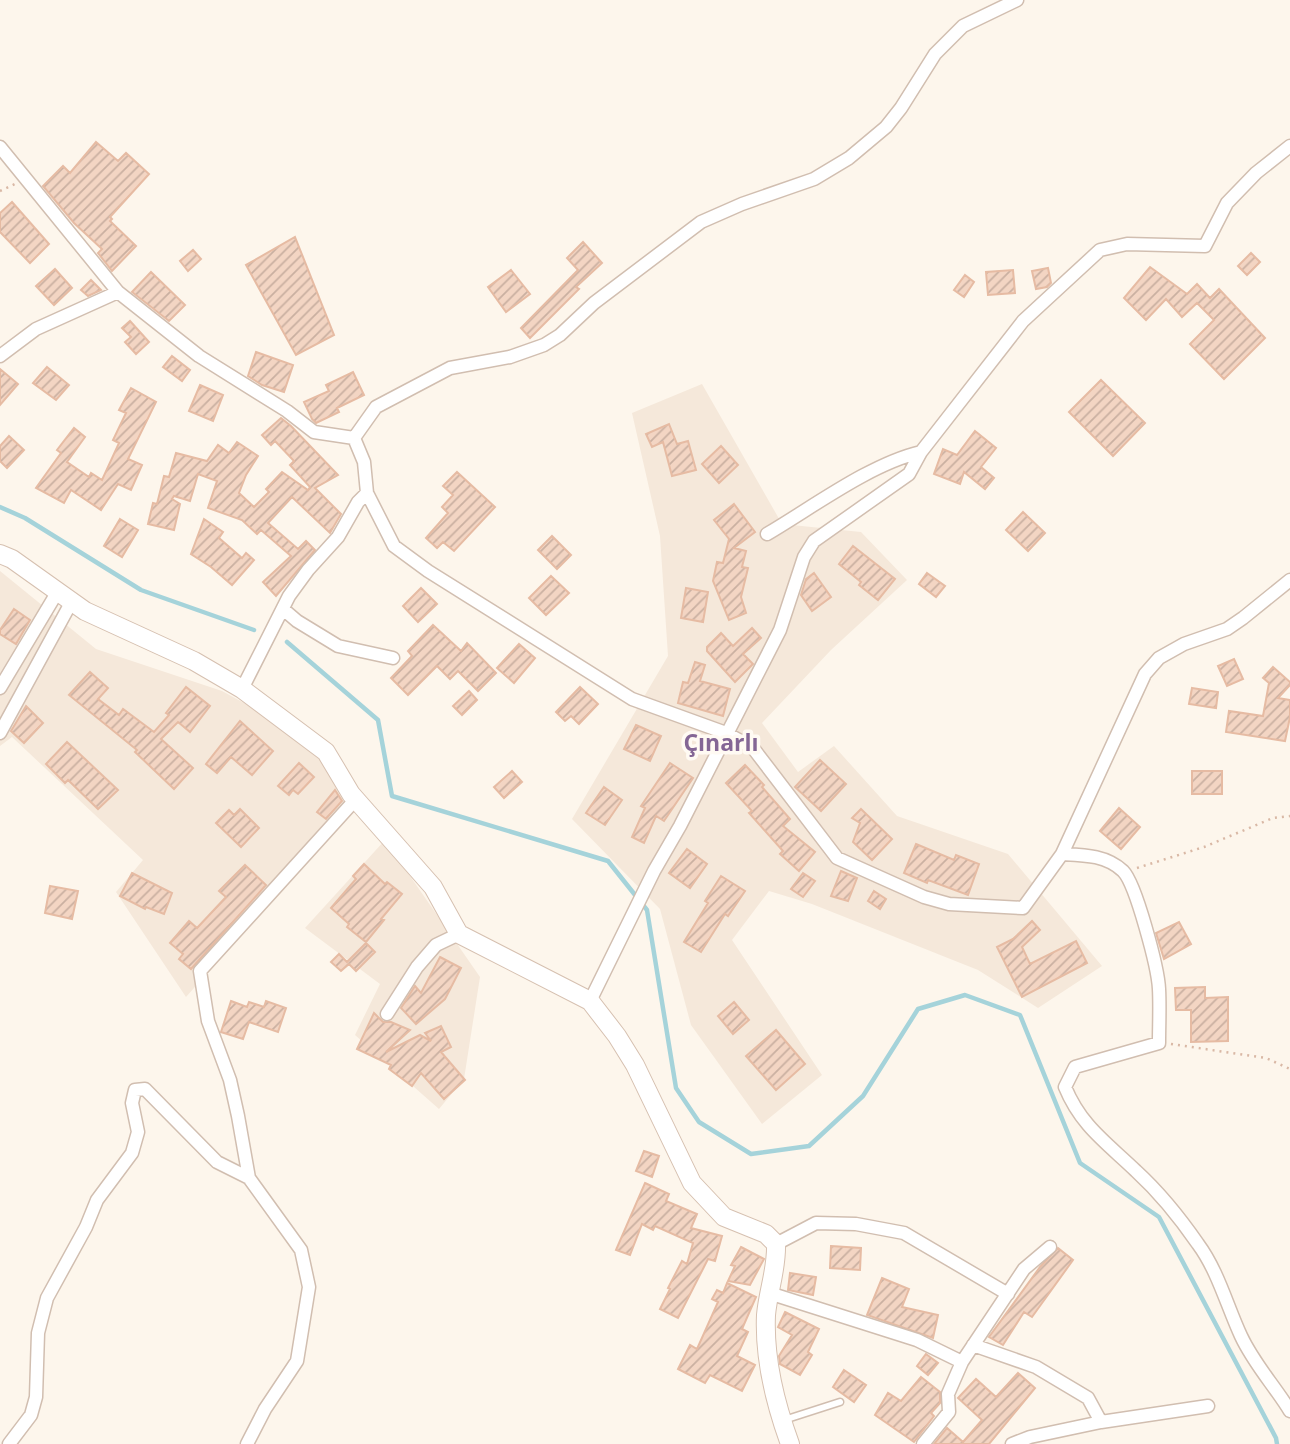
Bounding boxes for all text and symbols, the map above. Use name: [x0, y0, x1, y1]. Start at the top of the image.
district label: Çınarlı: [683, 726, 759, 758]

